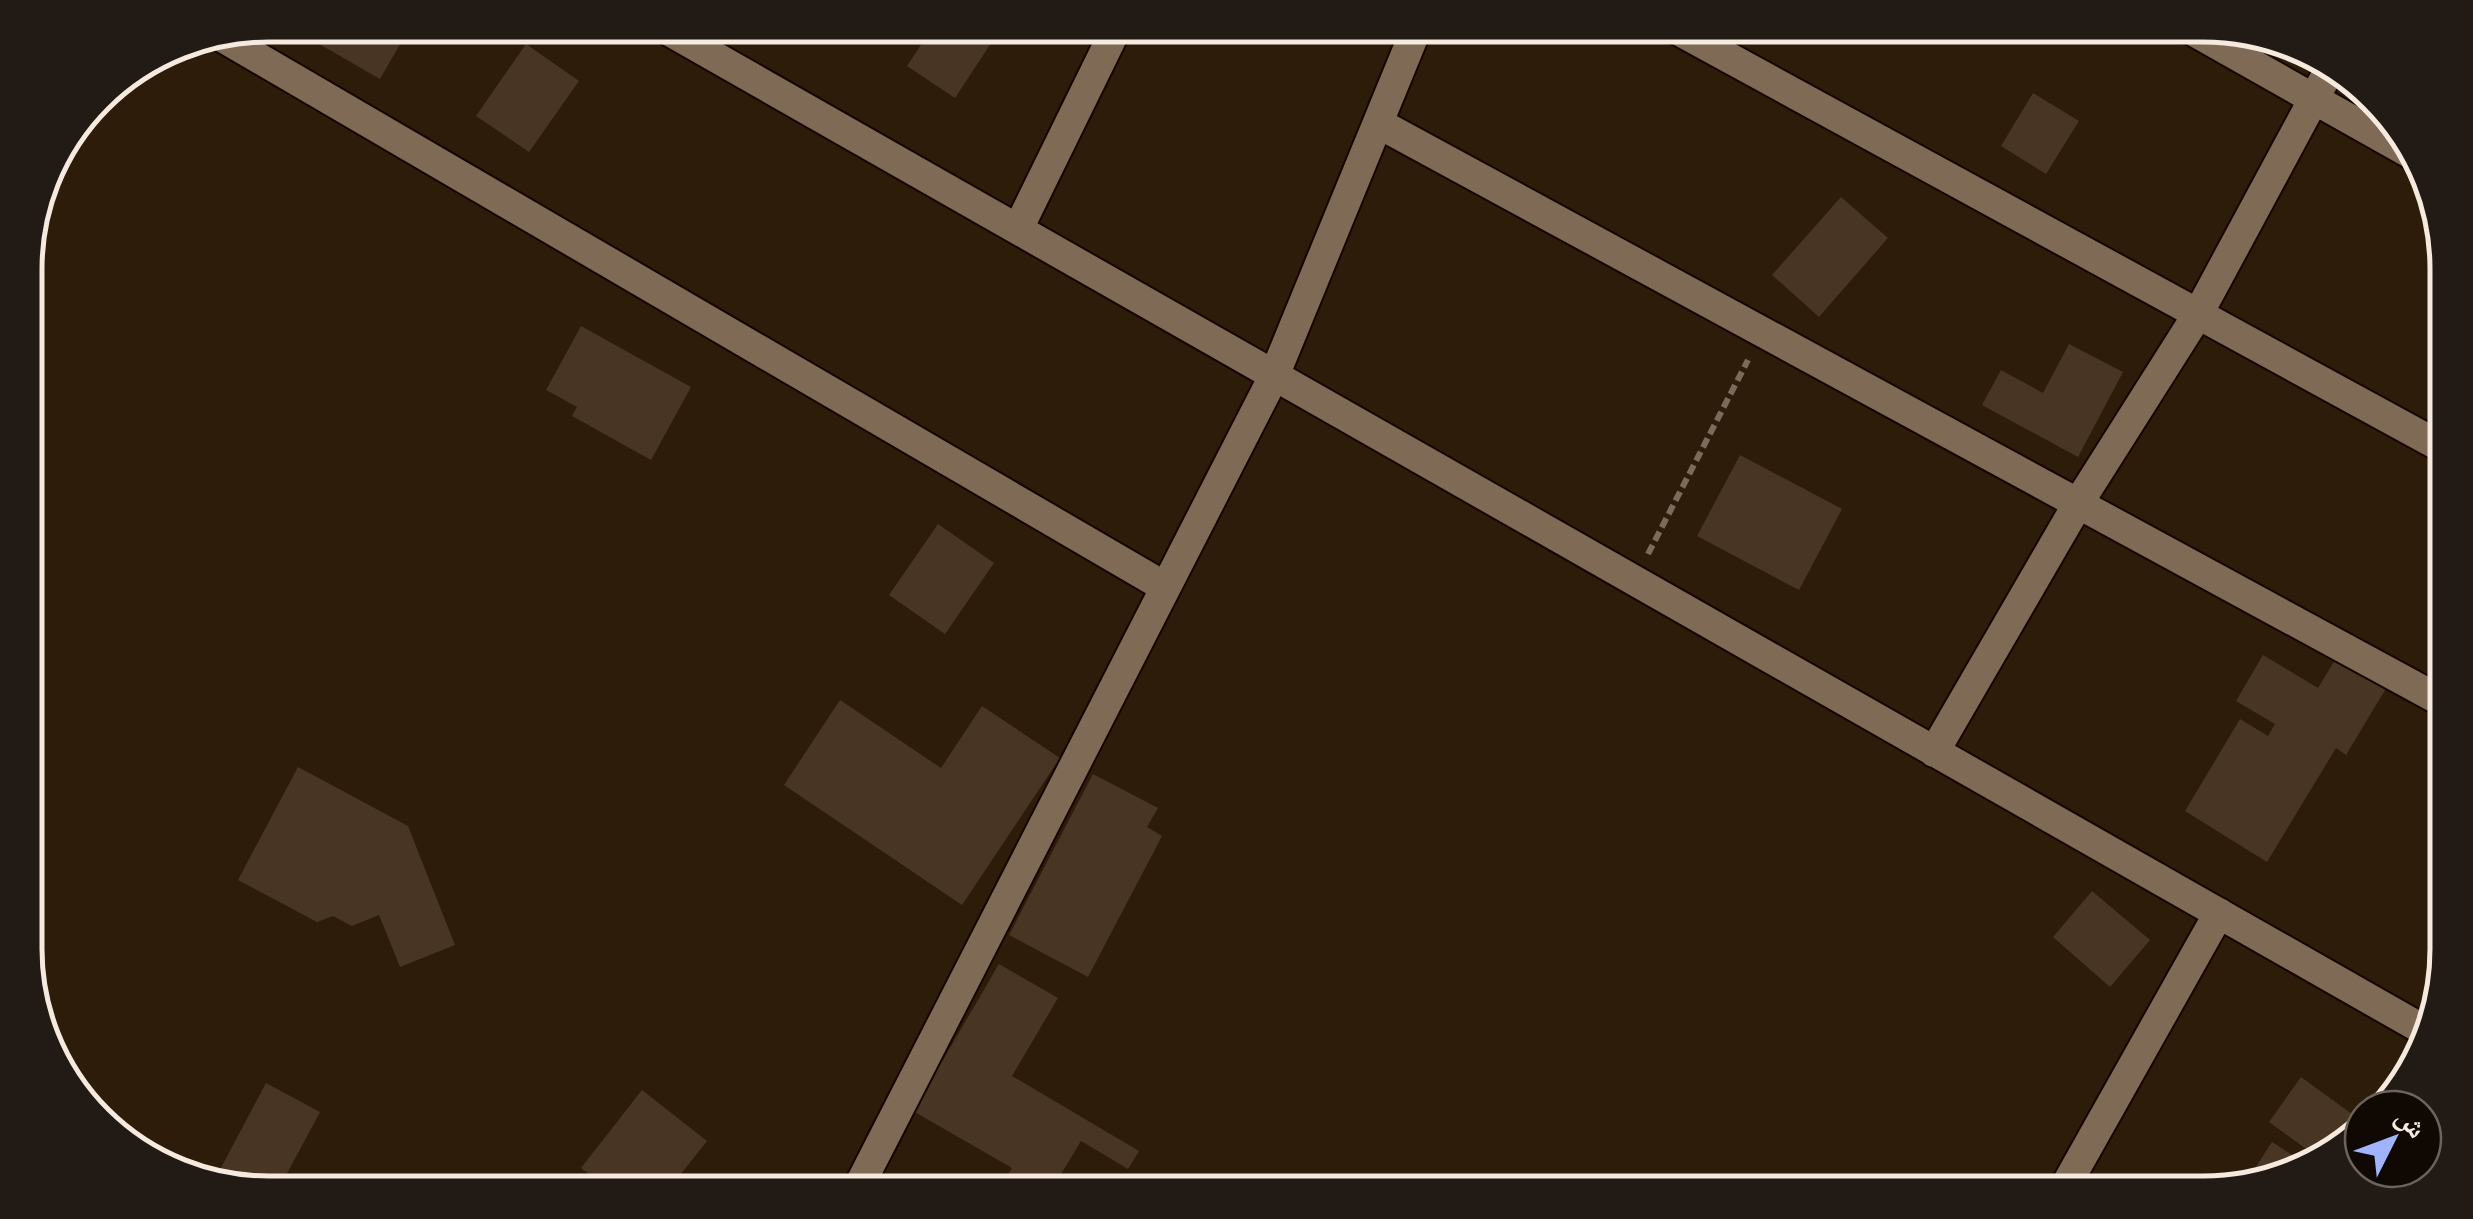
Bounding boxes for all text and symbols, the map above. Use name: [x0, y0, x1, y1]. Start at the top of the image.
north arrow: [2343, 1089, 2443, 1189]
text: ش: [2388, 1099, 2436, 1146]

